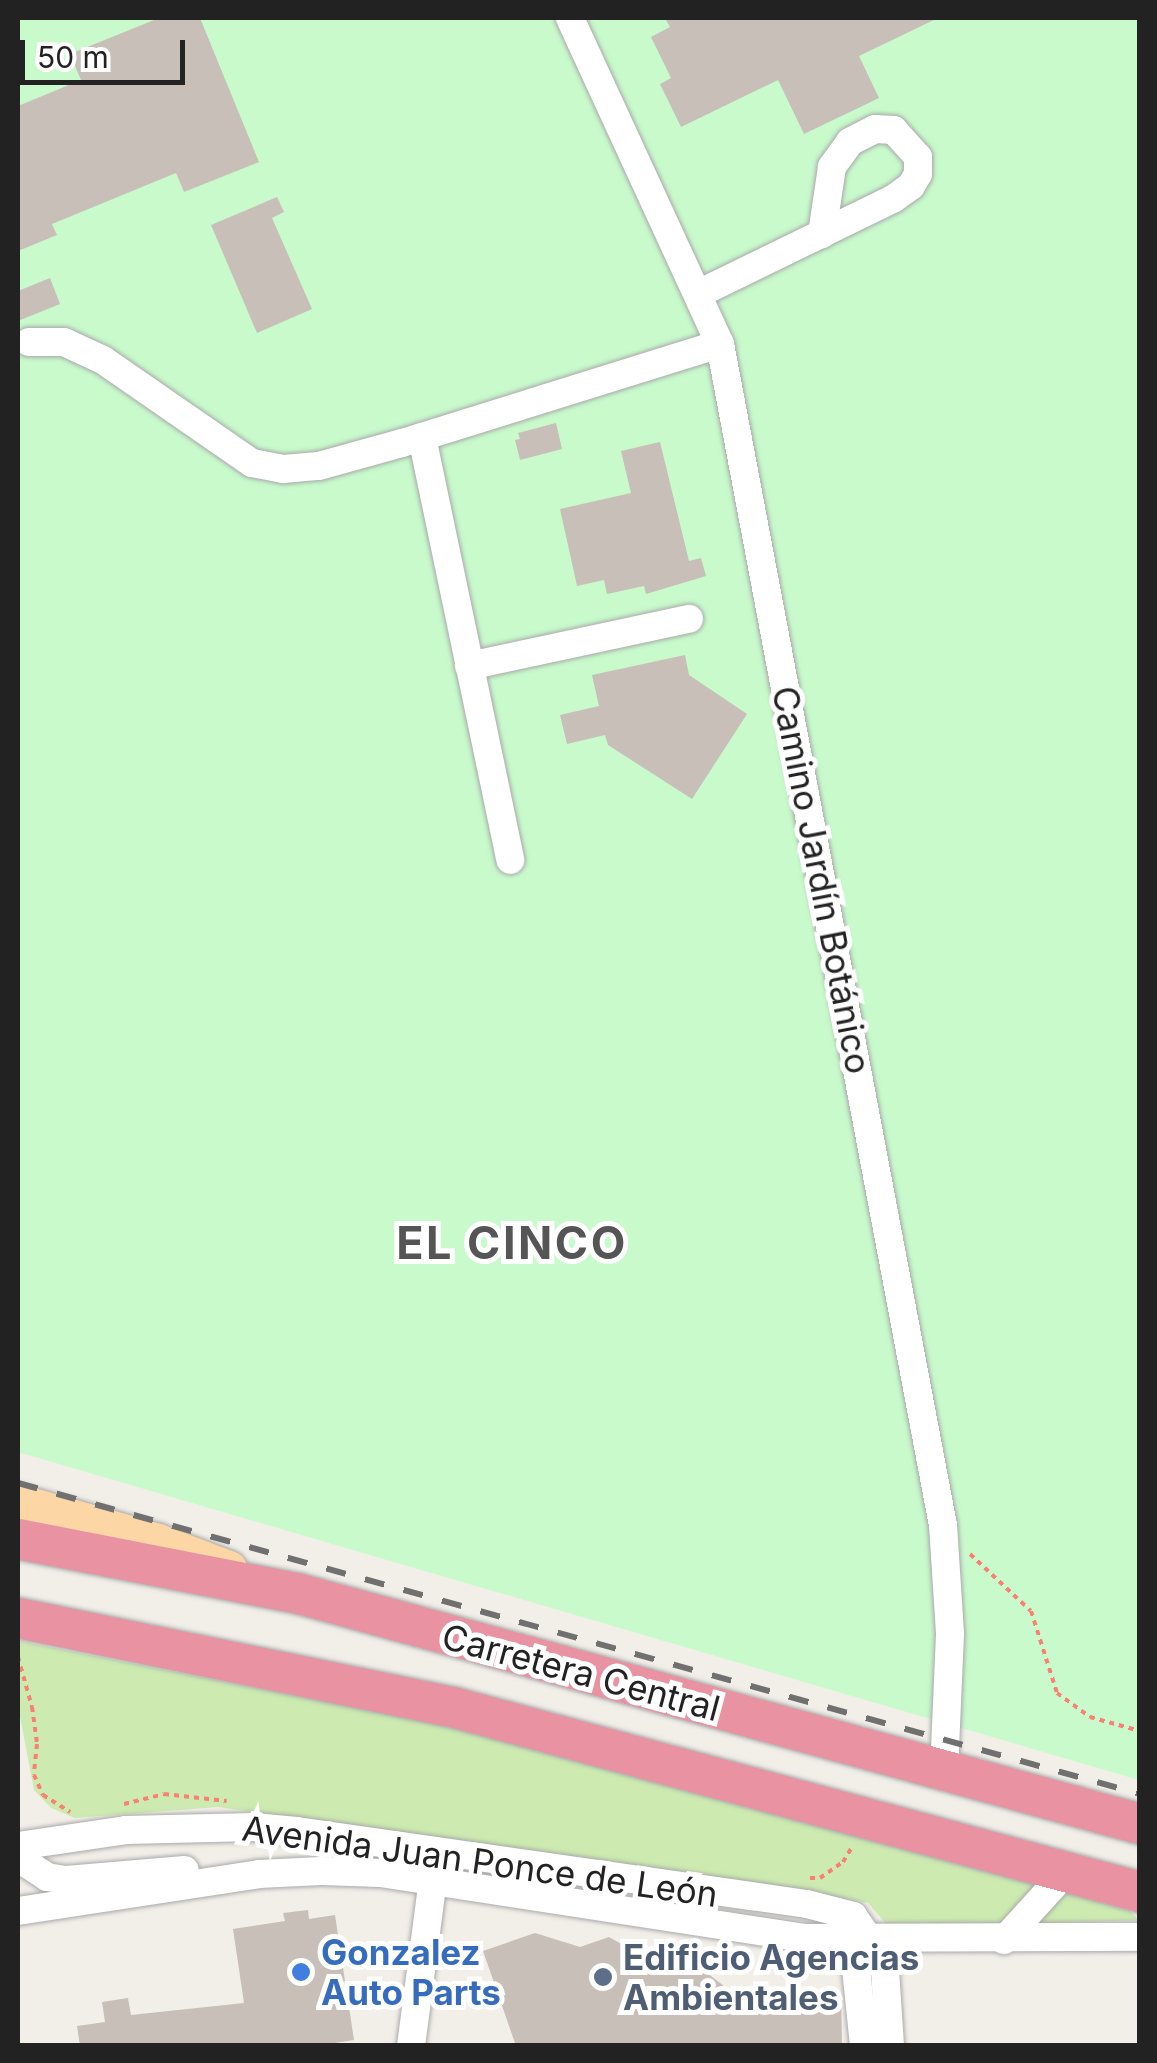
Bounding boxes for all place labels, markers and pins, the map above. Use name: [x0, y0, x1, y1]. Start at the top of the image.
place label: Gonzalez Auto Parts: [321, 1931, 501, 2013]
place label: Edificio Agencias Ambientales: [623, 1936, 919, 2018]
marker: Gonzalez Auto Parts: [290, 1961, 312, 1983]
marker: Edificio Agencias Ambientales: [592, 1966, 614, 1988]

